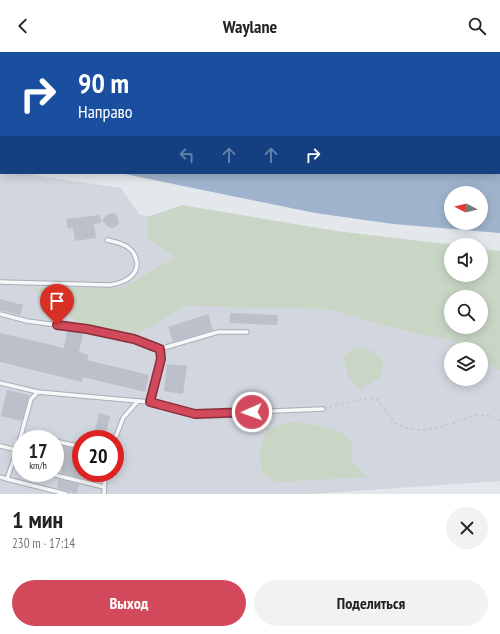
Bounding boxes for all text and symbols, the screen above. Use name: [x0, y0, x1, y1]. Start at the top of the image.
icon: back: [12, 15, 34, 37]
text: Waylane: [223, 15, 277, 38]
icon: search: [466, 15, 488, 37]
text: 90 m: [78, 64, 129, 101]
icon: right: [12, 68, 64, 120]
text: Направо: [78, 100, 133, 123]
icon: left: [176, 144, 198, 166]
icon: ahead: [218, 144, 240, 166]
icon: ahead: [260, 144, 282, 166]
icon: right: [302, 144, 324, 166]
north arrow: [444, 186, 488, 230]
map controls: [444, 186, 488, 386]
button: sound: [444, 238, 488, 282]
pin: [40, 284, 74, 325]
icon: arrive: [46, 290, 68, 312]
button: search: [444, 290, 488, 334]
button: layers: [444, 342, 488, 386]
position arrow: [231, 391, 273, 433]
speed limit sign: 20: [72, 430, 124, 482]
text: 17: [28, 438, 48, 464]
text: km/h: [29, 459, 47, 472]
text: 1 мин: [12, 504, 63, 535]
button: close: [446, 507, 488, 549]
text: 230 m · 17:14: [12, 535, 75, 552]
button: Выход: [12, 580, 246, 626]
button: Поделиться: [254, 580, 488, 626]

